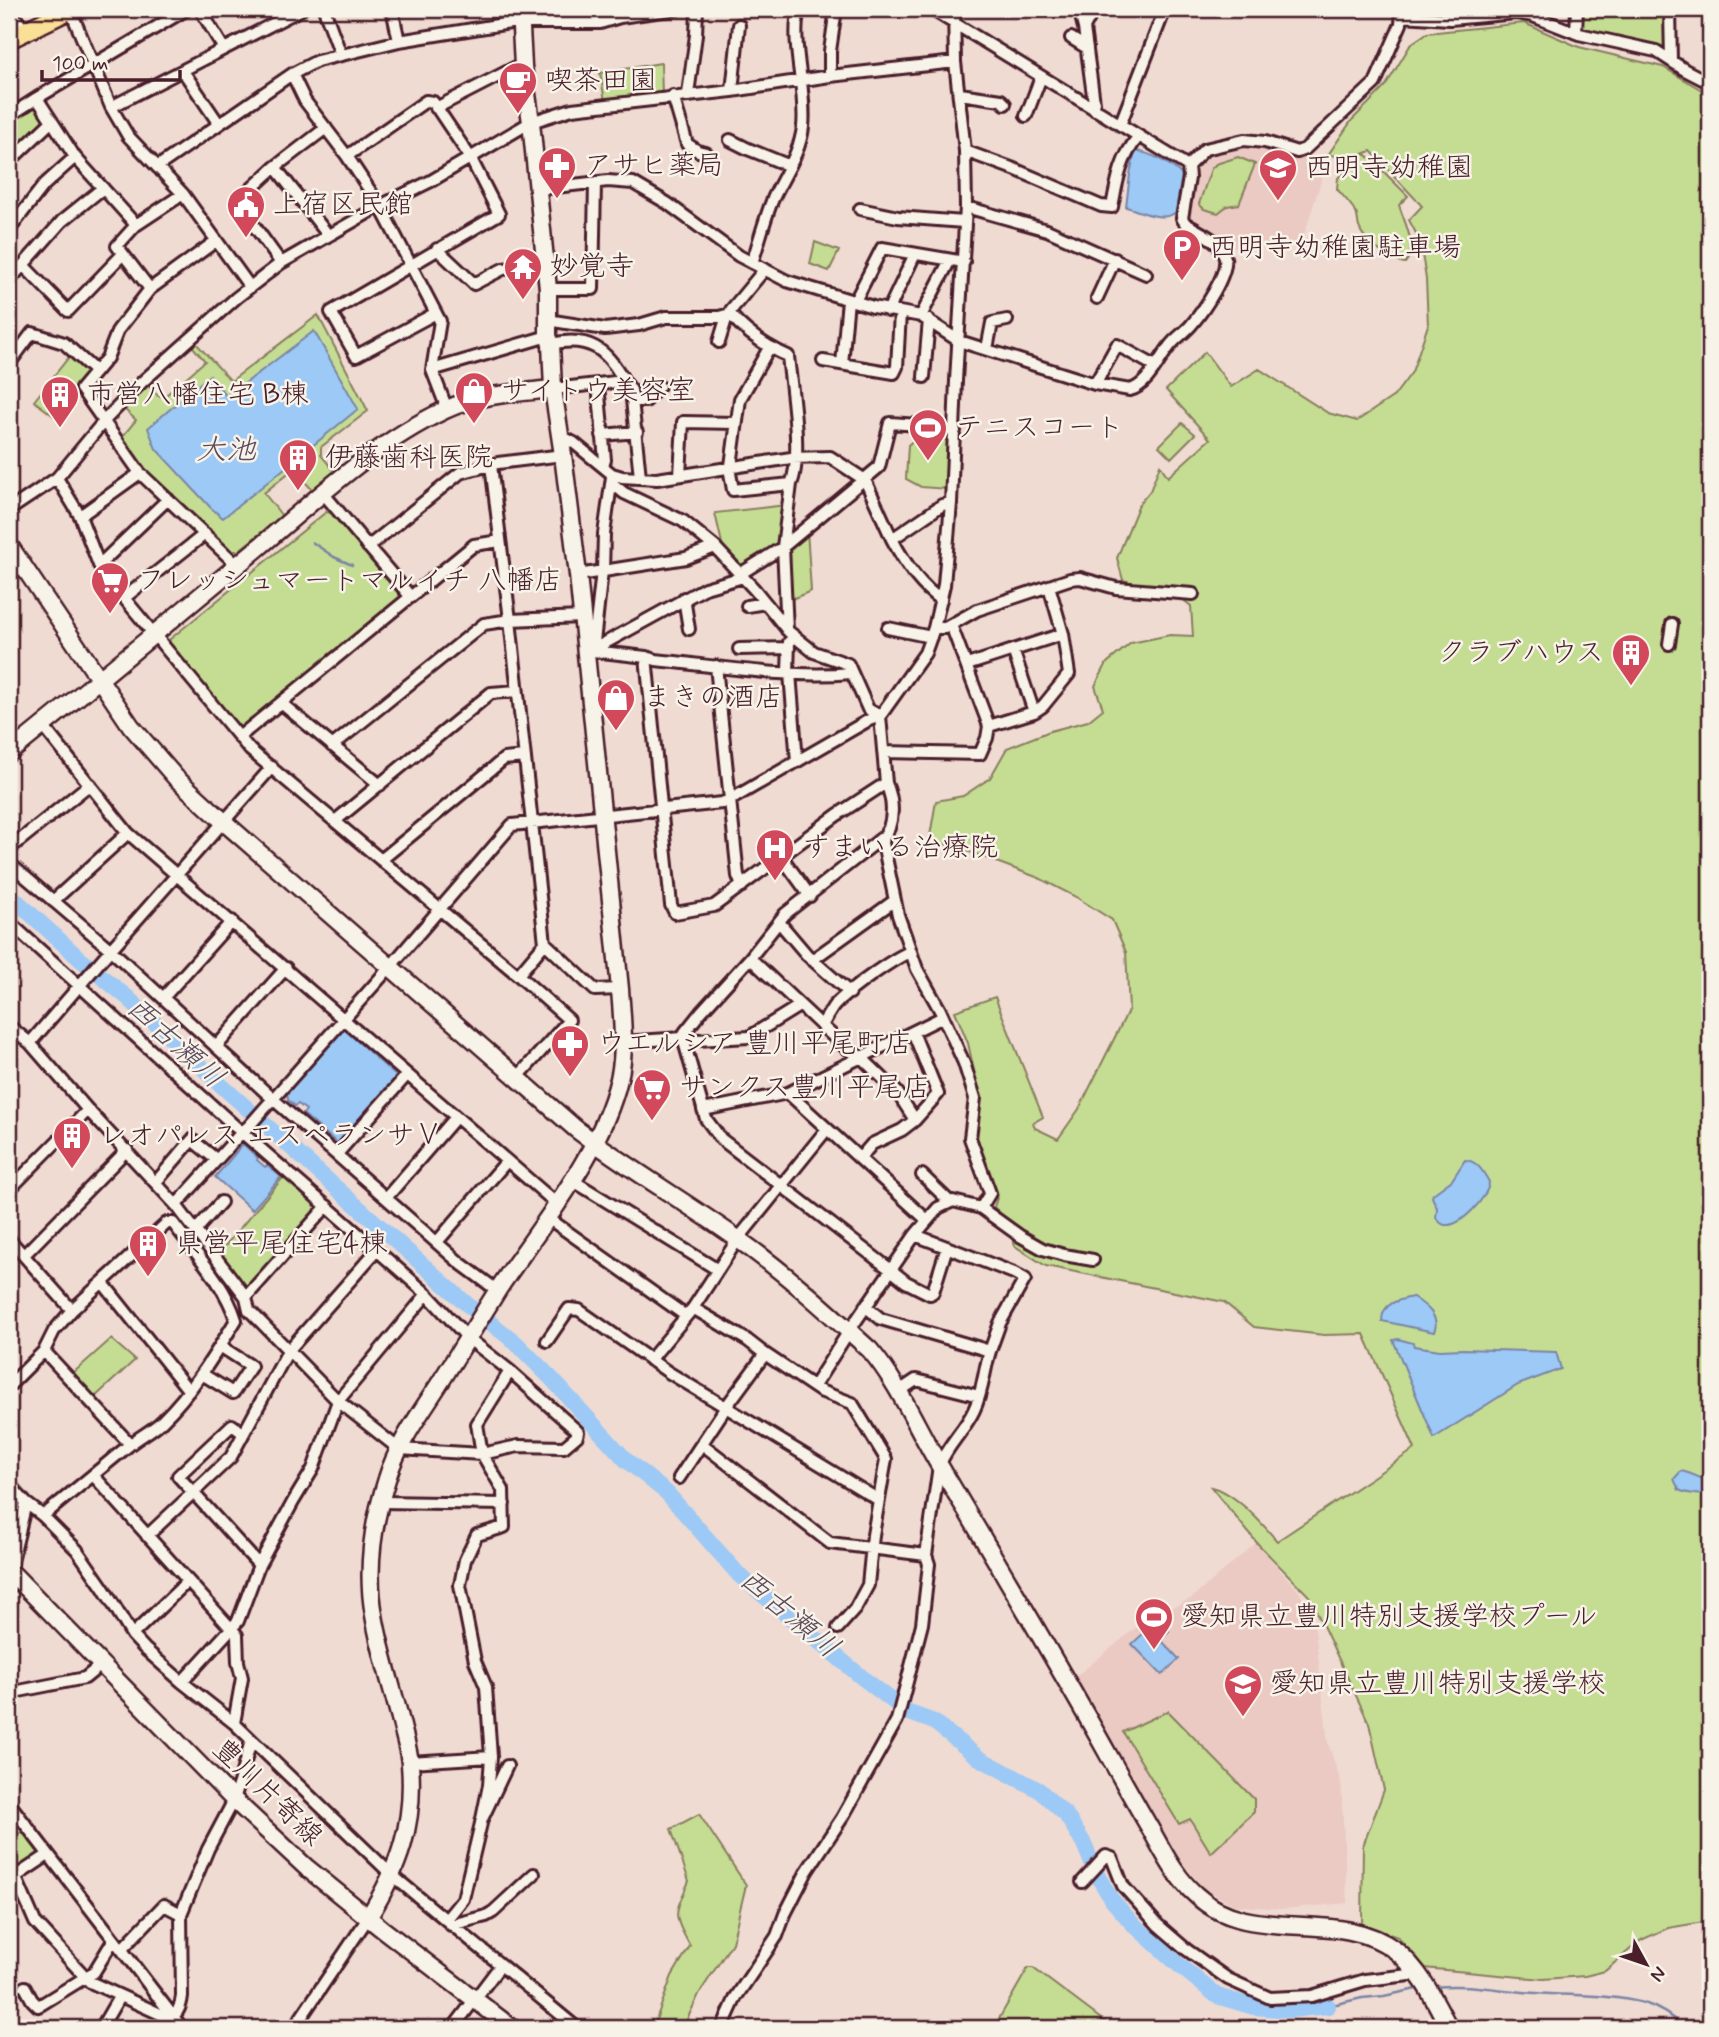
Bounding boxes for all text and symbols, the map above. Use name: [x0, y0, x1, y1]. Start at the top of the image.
scale bar: [42, 38, 180, 82]
text: 100 m: [52, 50, 108, 78]
cafe icon: 喫茶田園: [497, 60, 539, 115]
place label: 喫茶田園: [545, 63, 657, 100]
pharmacy icon: アサヒ薬局: [536, 145, 578, 200]
school or university icon: 西明寺幼稚園: [1257, 147, 1299, 202]
place label: アサヒ薬局: [584, 148, 724, 185]
place label: 西明寺幼稚園: [1305, 150, 1473, 187]
public building icon: 上宿区民館: [225, 184, 267, 239]
place label: 上宿区民館: [273, 187, 413, 224]
parking icon: 西明寺幼稚園駐車場: [1161, 227, 1203, 282]
place label: 西明寺幼稚園駐車場: [1209, 230, 1461, 267]
temple icon: 妙覚寺: [502, 246, 544, 301]
place label: 妙覚寺: [550, 249, 634, 286]
shop icon: サイトウ美容室: [453, 370, 495, 425]
place label: サイトウ美容室: [501, 373, 695, 410]
building icon: 市営八幡住宅 B棟: [39, 374, 81, 429]
place label: 市営八幡住宅 B棟: [87, 377, 308, 414]
sports icon: テニスコート: [907, 407, 949, 462]
place label: テニスコート: [955, 410, 1124, 447]
water label: 大池: [196, 431, 257, 470]
building icon: 伊藤歯科医院: [277, 437, 319, 492]
place label: 伊藤歯科医院: [325, 440, 493, 477]
supermarket icon: フレッシュマートマルイチ 八幡店: [89, 560, 131, 615]
place label: フレッシュマートマルイチ 八幡店: [137, 563, 562, 600]
building icon: クラブハウス: [1610, 632, 1652, 687]
place label: クラブハウス: [1438, 635, 1604, 672]
shop icon: まきの酒店: [595, 677, 637, 732]
place label: まきの酒店: [643, 680, 783, 717]
hospital icon: すまいる治療院: [754, 827, 796, 882]
place label: すまいる治療院: [802, 830, 998, 867]
water label: 西古瀬川: [117, 988, 233, 1098]
pharmacy icon: ウエルシア 豊川平尾町店: [549, 1023, 591, 1078]
place label: ウエルシア 豊川平尾町店: [597, 1026, 913, 1063]
supermarket icon: サンクス豊川平尾店: [631, 1067, 673, 1122]
place label: サンクス豊川平尾店: [679, 1070, 930, 1107]
building icon: レオパレス エスペランサⅤ: [51, 1115, 93, 1170]
place label: レオパレス エスペランサⅤ: [99, 1118, 443, 1155]
building icon: 県営平尾住宅4棟: [127, 1223, 169, 1278]
place label: 県営平尾住宅4棟: [175, 1226, 387, 1263]
water label: 西古瀬川: [731, 1560, 847, 1668]
sports icon: 愛知県立豊川特別支援学校プール: [1133, 1596, 1175, 1651]
place label: 愛知県立豊川特別支援学校プール: [1181, 1599, 1598, 1636]
school or university icon: 愛知県立豊川特別支援学校: [1222, 1663, 1264, 1718]
place label: 愛知県立豊川特別支援学校: [1270, 1666, 1606, 1703]
street label: 豊川片寄線: [204, 1731, 330, 1855]
north arrow: [1610, 1928, 1680, 1998]
text: N: [1644, 1961, 1672, 1987]

